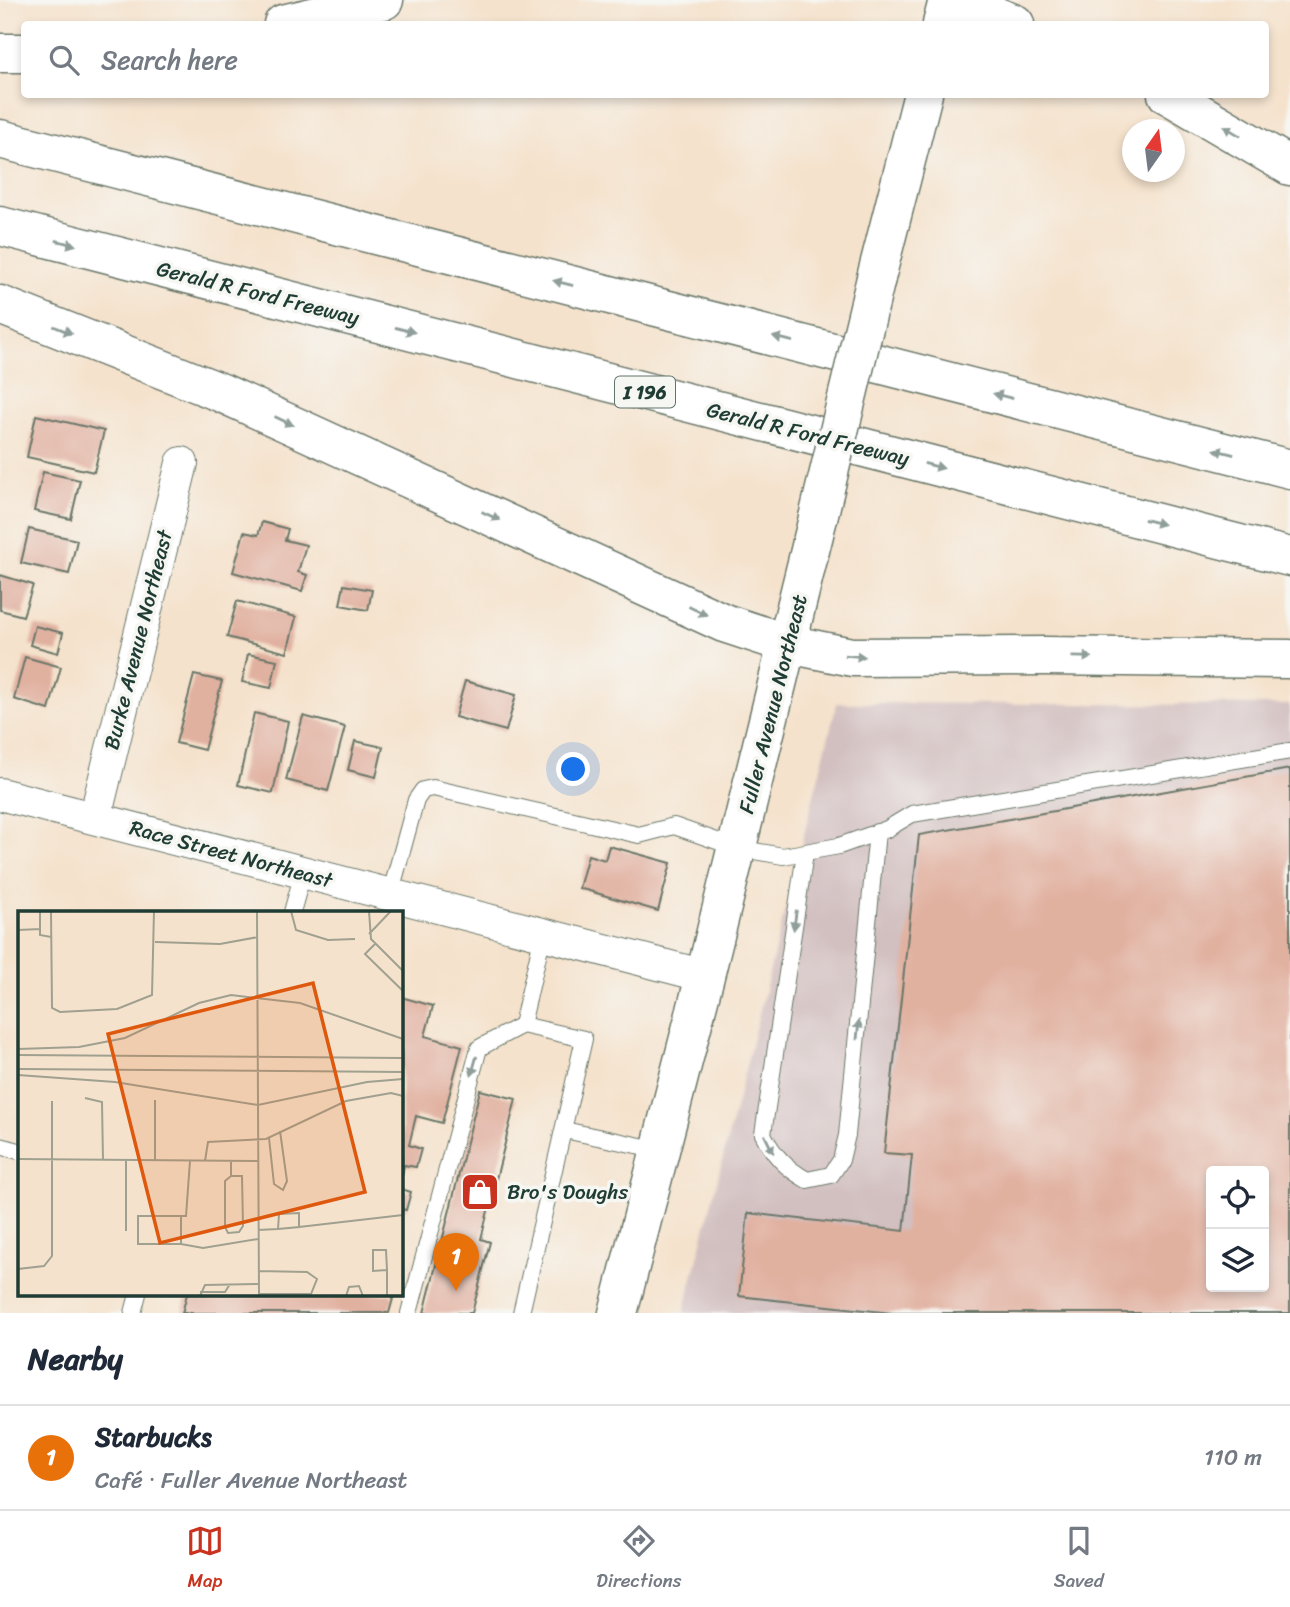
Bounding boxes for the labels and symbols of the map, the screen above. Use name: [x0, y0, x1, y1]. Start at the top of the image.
north arrow: [1122, 119, 1185, 182]
one-way arrow: [1222, 125, 1241, 137]
one-way arrow: [55, 238, 77, 249]
street label: Gerald R Ford Freeway: [153, 249, 364, 337]
one-way arrow: [551, 277, 573, 288]
one-way arrow: [53, 325, 74, 336]
one-way arrow: [394, 325, 416, 336]
one-way arrow: [772, 333, 794, 344]
road number: I 196: [615, 376, 675, 408]
street label: Gerald R Ford Freeway: [703, 390, 914, 478]
one-way arrow: [992, 390, 1014, 401]
one-way arrow: [274, 415, 294, 427]
one-way arrow: [1213, 446, 1235, 457]
one-way arrow: [923, 461, 945, 472]
one-way arrow: [481, 510, 501, 522]
one-way arrow: [1143, 517, 1165, 528]
street label: Burke Avenue Northeast: [92, 525, 184, 754]
street label: Fuller Avenue Northeast: [727, 590, 819, 818]
one-way arrow: [687, 606, 708, 617]
one-way arrow: [844, 651, 866, 662]
one-way arrow: [1071, 651, 1093, 662]
your location: [556, 752, 590, 786]
street label: Race Street Northeast: [125, 809, 338, 900]
one-way arrow: [789, 909, 800, 931]
inset map: [18, 911, 402, 1296]
one-way arrow: [852, 1019, 863, 1041]
one-way arrow: [468, 1055, 479, 1077]
one-way arrow: [763, 1134, 774, 1154]
shop icon: Bro's Doughs: [459, 1171, 501, 1213]
place label: Bro's Doughs: [507, 1173, 629, 1211]
pin: 1: [433, 1233, 479, 1291]

